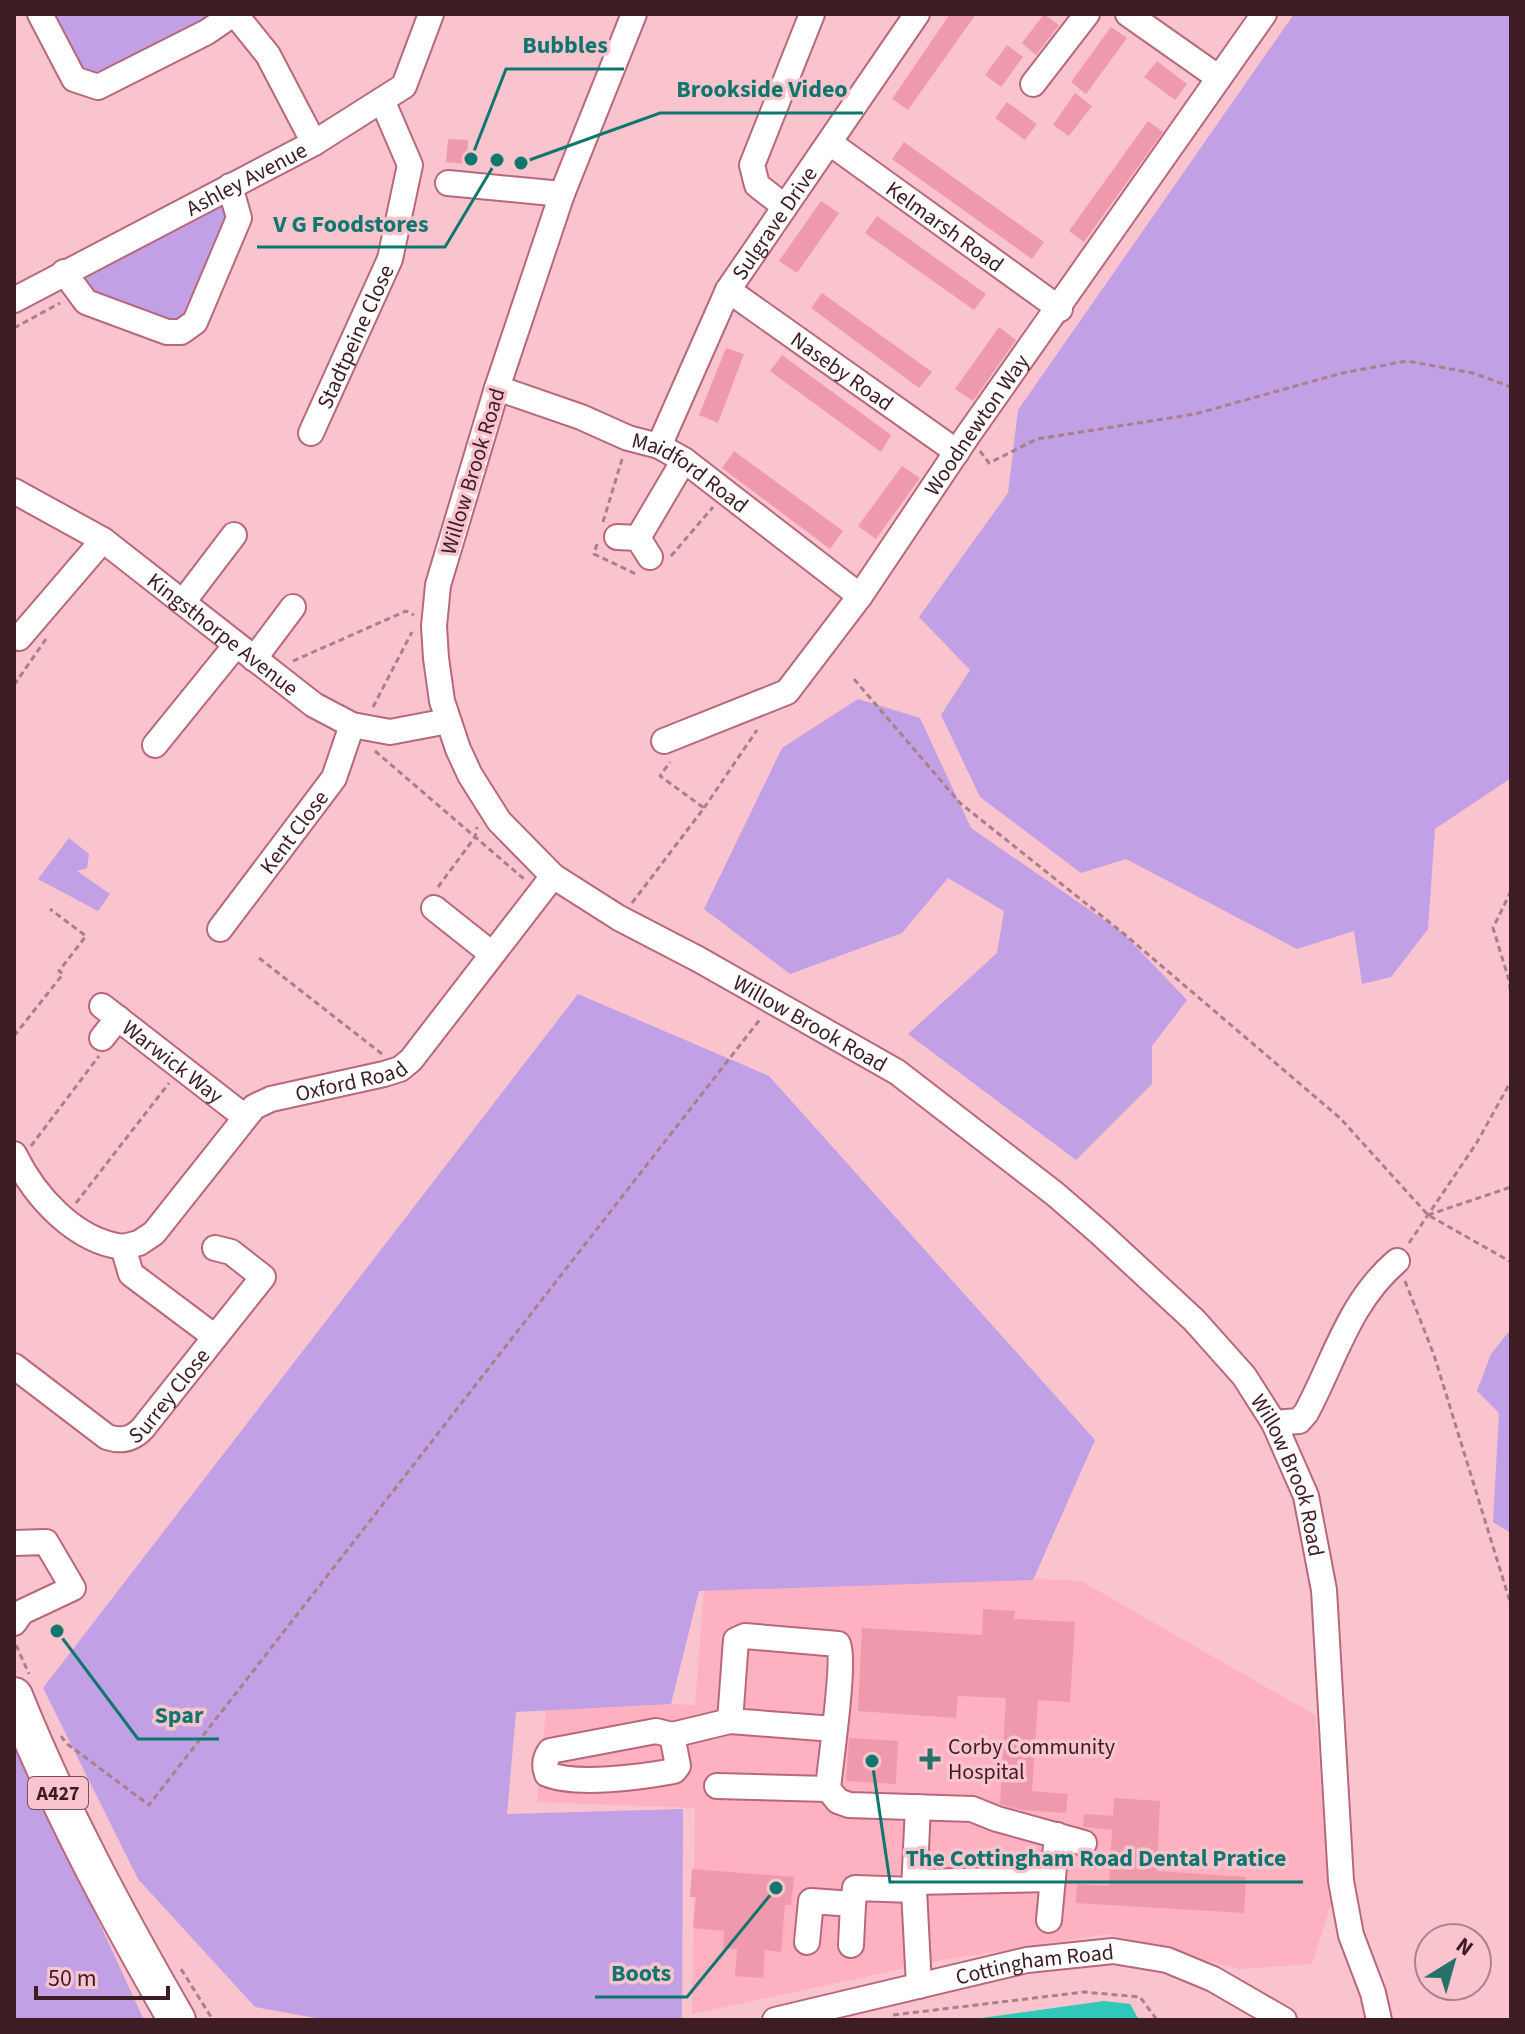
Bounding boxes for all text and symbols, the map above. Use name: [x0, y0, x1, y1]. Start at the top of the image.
callout: Bubbles: [506, 21, 624, 69]
text: Bubbles: [522, 28, 608, 63]
callout: Brookside Video: [660, 65, 863, 113]
text: Brookside Video: [676, 72, 848, 107]
street label: Ashley Avenue: [180, 134, 313, 224]
street label: Sulgrave Drive: [724, 160, 825, 287]
street label: Kelmarsh Road: [879, 173, 1010, 281]
callout: V G Foodstores: [257, 199, 445, 247]
text: V G Foodstores: [272, 207, 429, 242]
street label: Stadtpeine Close: [309, 260, 402, 414]
street label: Naseby Road: [784, 324, 900, 419]
street label: Woodnewton Way: [917, 347, 1038, 503]
street label: Willow Brook Road: [432, 384, 514, 559]
street label: Maidford Road: [628, 425, 755, 521]
street label: Kingsthorpe Avenue: [140, 565, 305, 704]
street label: Kent Close: [252, 784, 337, 881]
street label: Willow Brook Road: [727, 967, 893, 1080]
street label: Warwick Way: [115, 1012, 231, 1112]
street label: Oxford Road: [292, 1054, 416, 1110]
street label: Surrey Close: [122, 1341, 218, 1452]
street label: Willow Brook Road: [1242, 1388, 1332, 1559]
callout: Spar: [138, 1691, 219, 1739]
text: Spar: [154, 1698, 204, 1733]
place label: Corby Community Hospital: [948, 1731, 1116, 1788]
marker: Corby Community Hospital: [919, 1748, 941, 1770]
road number: A427: [28, 1777, 88, 1809]
callout: The Cottingham Road Dental Pratice: [890, 1834, 1303, 1882]
text: The Cottingham Road Dental Pratice: [905, 1841, 1287, 1876]
north arrow: [1413, 1922, 1493, 2002]
text: N: [1449, 1930, 1480, 1964]
street label: Cottingham Road: [952, 1936, 1115, 1993]
callout: Boots: [595, 1949, 687, 1997]
scale bar: [36, 1950, 168, 2000]
text: Boots: [611, 1956, 671, 1991]
text: 50 m: [48, 1961, 97, 1996]

